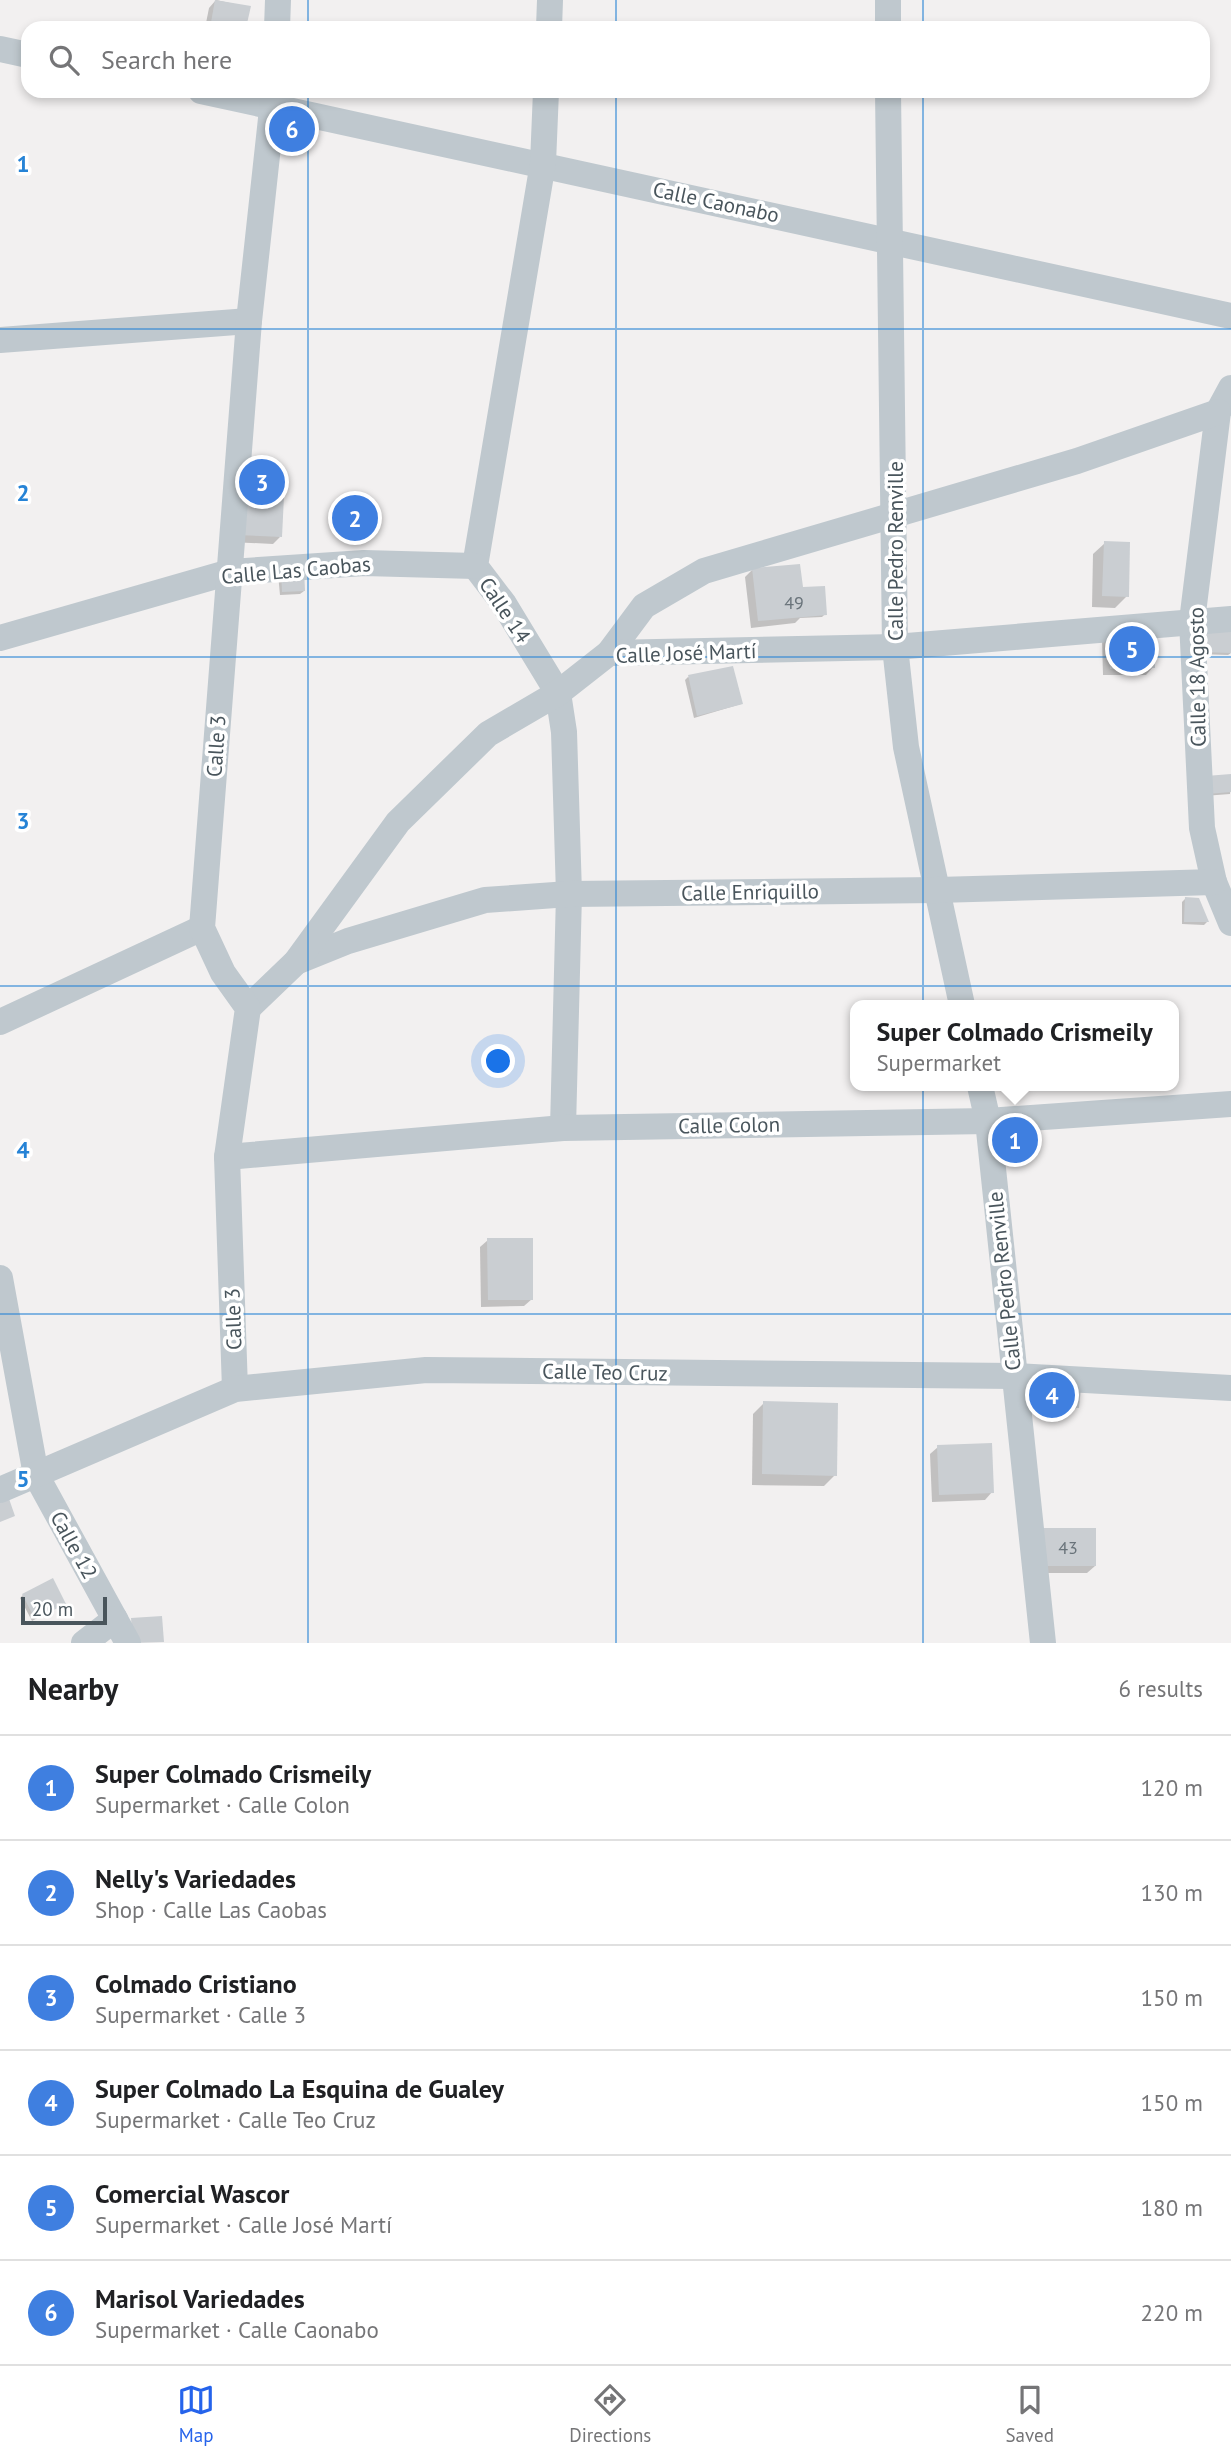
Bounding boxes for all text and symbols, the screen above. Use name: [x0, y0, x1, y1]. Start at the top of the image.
search box: [21, 21, 1210, 98]
icon: search: [45, 41, 83, 79]
text: Search here: [101, 43, 232, 76]
pin: 6: [269, 103, 315, 155]
text: 1: [16, 149, 30, 178]
street label: Calle Caonabo: [650, 175, 782, 229]
pin: 3: [239, 456, 285, 508]
street label: Calle Pedro Renville: [882, 461, 909, 641]
text: 2: [16, 478, 30, 507]
pin: 2: [332, 492, 378, 544]
street label: Calle Las Caobas: [220, 550, 372, 590]
street label: Calle 14: [473, 572, 537, 648]
house number: 49: [784, 591, 804, 614]
street label: Calle 18 Agosto: [1182, 607, 1212, 747]
pin: 5: [1109, 623, 1155, 675]
street label: Calle José Martí: [615, 637, 757, 669]
street label: Calle 3: [200, 714, 232, 778]
text: 3: [16, 806, 30, 835]
street label: Calle Enriquillo: [681, 877, 819, 907]
popup: [850, 1000, 1179, 1091]
text: Super Colmado Crismeily: [876, 1015, 1153, 1048]
your location: [481, 1044, 515, 1078]
text: Supermarket: [876, 1048, 1001, 1077]
street label: Calle Colon: [678, 1111, 780, 1139]
pin: 1: [992, 1114, 1038, 1166]
text: 4: [16, 1135, 30, 1164]
street label: Calle Pedro Renville: [981, 1190, 1027, 1372]
street label: Calle 3: [218, 1288, 248, 1350]
street label: Calle Teo Cruz: [542, 1357, 668, 1387]
pin: 4: [1029, 1369, 1075, 1421]
text: 5: [16, 1464, 30, 1493]
street label: Calle 12: [44, 1506, 104, 1584]
house number: 43: [1058, 1536, 1078, 1559]
scale bar: [21, 1594, 107, 1626]
text: 20 m: [32, 1597, 73, 1621]
text: Nearby: [28, 1669, 118, 1708]
text: 6 results: [1119, 1674, 1203, 1703]
text: Super Colmado Crismeily: [95, 1757, 371, 1790]
text: 1: [44, 1773, 58, 1802]
text: 120 m: [1141, 1773, 1203, 1802]
text: Supermarket · Calle Colon: [95, 1790, 350, 1819]
text: Nelly's Variedades: [95, 1862, 296, 1895]
text: 2: [44, 1878, 58, 1907]
text: 130 m: [1141, 1878, 1203, 1907]
text: Shop · Calle Las Caobas: [95, 1895, 327, 1924]
text: Colmado Cristiano: [95, 1967, 297, 2000]
text: 3: [44, 1983, 58, 2012]
text: 150 m: [1141, 1983, 1203, 2012]
text: Supermarket · Calle 3: [95, 2000, 306, 2029]
text: Super Colmado La Esquina de Gualey: [95, 2072, 504, 2105]
text: 4: [44, 2088, 58, 2117]
text: 150 m: [1141, 2088, 1203, 2117]
text: Supermarket · Calle Teo Cruz: [95, 2105, 376, 2134]
text: Comercial Wascor: [95, 2177, 289, 2210]
text: 5: [44, 2193, 58, 2222]
text: 180 m: [1141, 2193, 1203, 2222]
text: Supermarket · Calle José Martí: [95, 2210, 392, 2239]
text: Marisol Variedades: [95, 2282, 305, 2315]
text: 6: [44, 2298, 58, 2327]
text: 220 m: [1141, 2298, 1203, 2327]
text: Supermarket · Calle Caonabo: [95, 2315, 379, 2344]
tab: Map: [177, 2381, 215, 2447]
tab: Directions: [569, 2381, 651, 2447]
tab: Saved: [1006, 2381, 1054, 2447]

